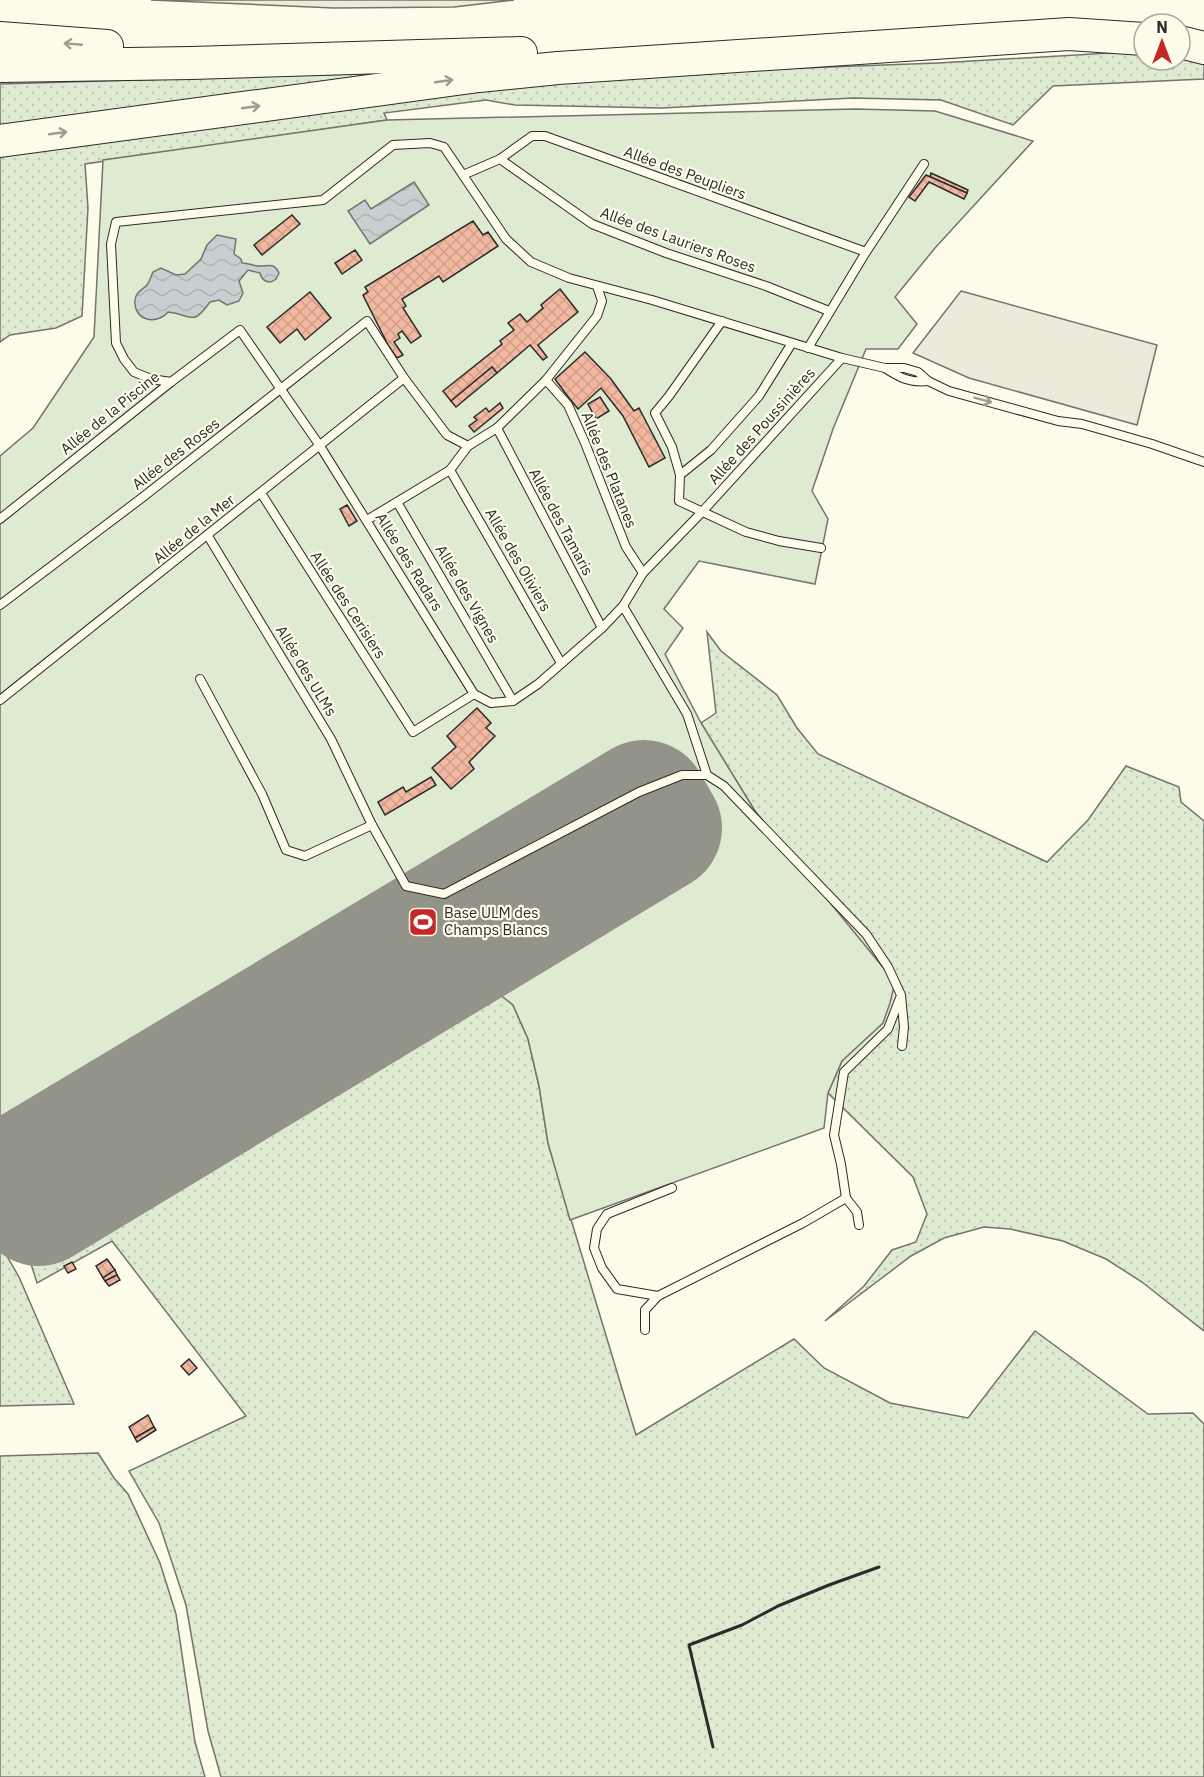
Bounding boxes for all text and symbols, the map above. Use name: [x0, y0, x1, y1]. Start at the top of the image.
north arrow: [1132, 12, 1192, 72]
text: N: [1156, 17, 1168, 37]
one-way arrow: [64, 38, 84, 49]
one-way arrow: [434, 75, 454, 86]
one-way arrow: [241, 101, 261, 112]
one-way arrow: [48, 127, 67, 138]
street label: Allée des Peupliers: [621, 142, 749, 203]
street label: Allée des Lauriers Roses: [598, 203, 758, 277]
street label: Allée des Poussinières: [704, 363, 819, 488]
street label: Allée de la Piscine: [56, 367, 163, 458]
one-way arrow: [973, 395, 992, 406]
street label: Allée des Platanes: [577, 409, 642, 531]
street label: Allée des Roses: [128, 413, 223, 494]
street label: Allée des Tamaris: [525, 465, 598, 579]
street label: Allée de la Mer: [149, 490, 239, 567]
street label: Allée des Oliviers: [481, 505, 556, 615]
street label: Allée des Radars: [372, 509, 447, 614]
street label: Allée des Vignes: [432, 541, 503, 646]
street label: Allée des Cerisiers: [307, 547, 390, 662]
street label: Allée des ULMs: [272, 622, 341, 720]
place label: Base ULM des Champs Blancs: [444, 903, 548, 939]
sports icon: Base ULM des Champs Blancs: [407, 906, 439, 938]

